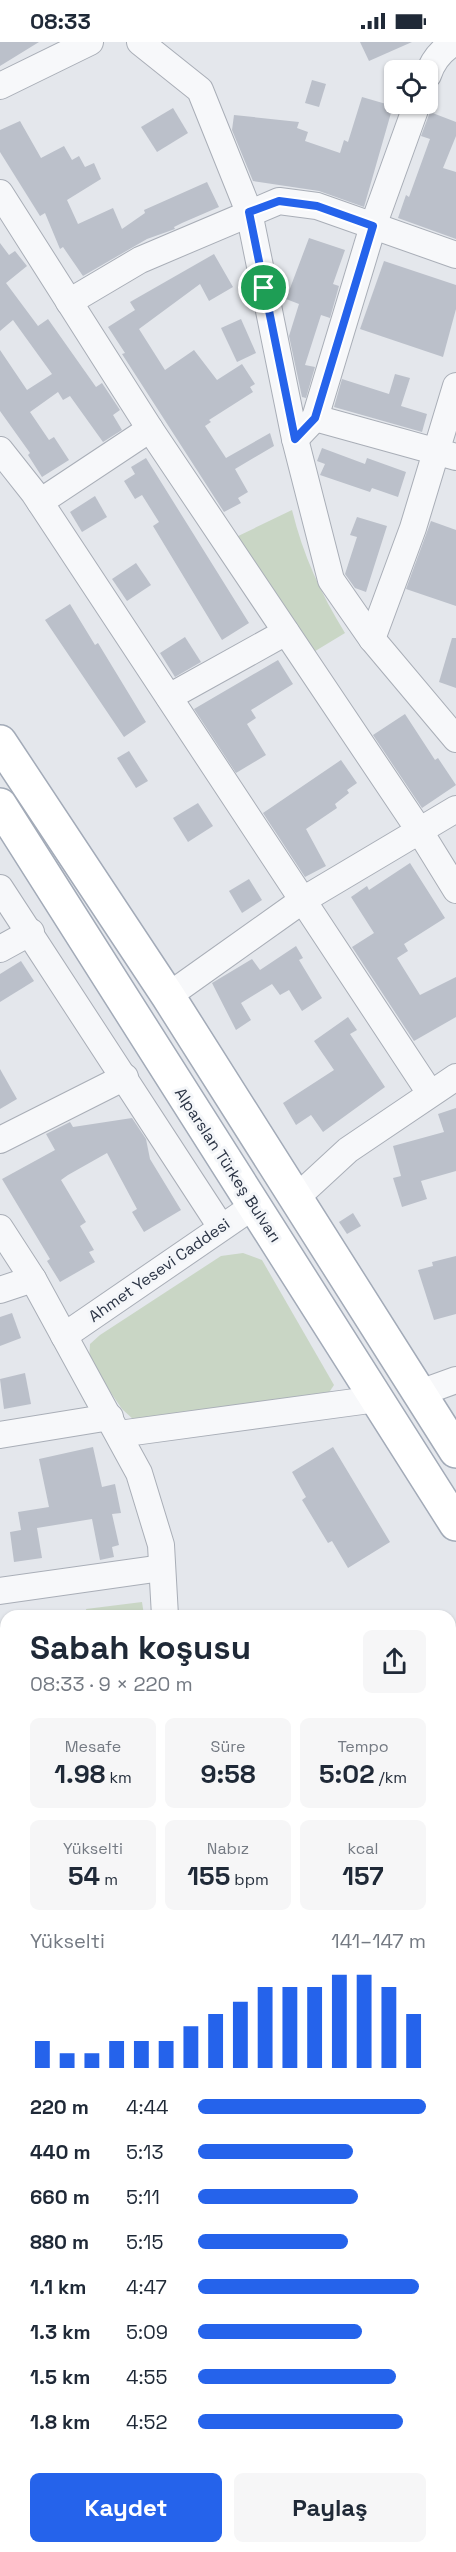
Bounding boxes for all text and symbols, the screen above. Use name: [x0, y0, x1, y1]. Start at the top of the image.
text: 08:33: [30, 7, 91, 35]
map controls: [384, 60, 438, 114]
button: locate: [384, 60, 438, 114]
pin: [238, 262, 289, 313]
icon: arrive: [247, 271, 280, 304]
street label: Alparslan Türkeş Bulvarı: [170, 1084, 286, 1246]
street label: Ahmet Yesevi Caddesi: [84, 1213, 234, 1327]
text: Sabah koşusu: [30, 1627, 251, 1669]
button: share: [363, 1630, 426, 1693]
text: 08:33 · 9 × 220 m: [30, 1671, 193, 1697]
text: Mesafe: [65, 1736, 121, 1757]
text: Süre: [211, 1736, 245, 1757]
text: Tempo: [337, 1736, 389, 1757]
text: 1.98: [54, 1757, 105, 1791]
text: 9:58: [200, 1757, 256, 1791]
text: 5:02: [319, 1757, 375, 1791]
text: km: [105, 1767, 132, 1788]
text: /km: [375, 1767, 407, 1788]
text: Yükselti: [63, 1838, 123, 1859]
text: Nabız: [207, 1838, 249, 1859]
text: kcal: [348, 1838, 378, 1859]
text: 54: [68, 1859, 100, 1893]
text: 155: [187, 1859, 230, 1893]
text: 157: [342, 1859, 384, 1893]
text: m: [100, 1869, 118, 1890]
text: bpm: [230, 1869, 269, 1890]
text: Yükselti: [30, 1928, 105, 1954]
text: 141–147 m: [331, 1928, 426, 1954]
text: 220 m: [30, 2094, 89, 2120]
text: 4:44: [126, 2094, 169, 2120]
text: 440 m: [30, 2139, 91, 2165]
text: 5:13: [126, 2139, 163, 2165]
text: 660 m: [30, 2184, 90, 2210]
text: 5:11: [126, 2184, 160, 2210]
text: 880 m: [30, 2229, 89, 2255]
text: 5:15: [126, 2229, 163, 2255]
text: 1.1 km: [30, 2274, 86, 2300]
text: 4:47: [126, 2274, 167, 2300]
text: 1.3 km: [30, 2319, 91, 2345]
text: 5:09: [126, 2319, 168, 2345]
text: 1.5 km: [30, 2364, 90, 2390]
text: 4:55: [126, 2364, 168, 2390]
text: 1.8 km: [30, 2409, 90, 2435]
text: 4:52: [126, 2409, 167, 2435]
button: Kaydet: [30, 2473, 222, 2542]
button: Paylaş: [234, 2473, 426, 2542]

